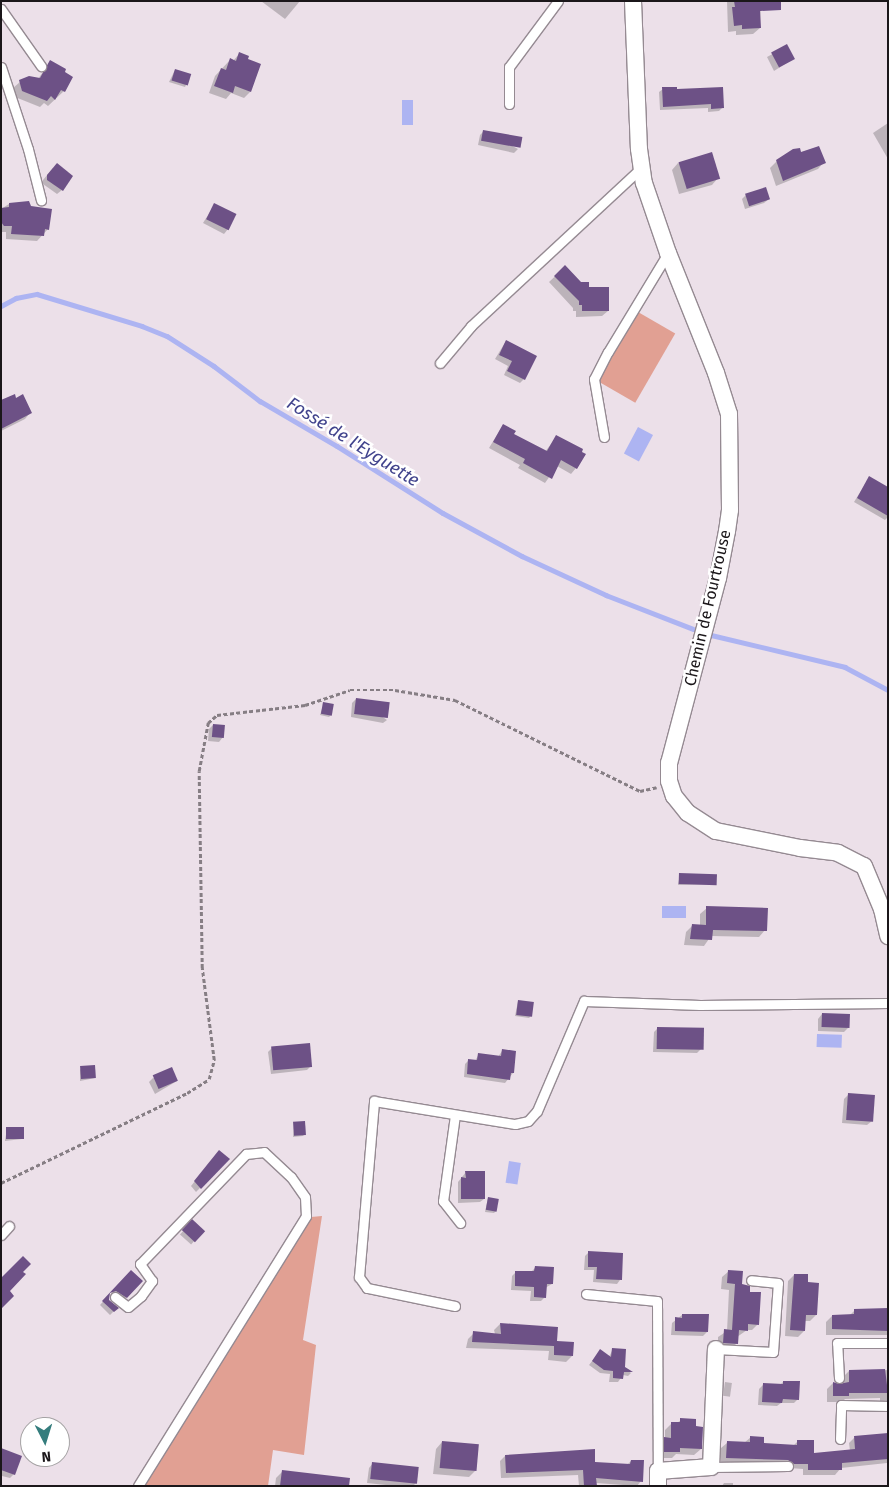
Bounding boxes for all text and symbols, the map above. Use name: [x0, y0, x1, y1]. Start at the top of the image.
water label: Fossé de l'Eyguette: [283, 393, 423, 491]
street label: Chemin de Fourtrouse: [681, 528, 735, 688]
north arrow: [20, 1417, 70, 1467]
text: N: [41, 1448, 52, 1465]

